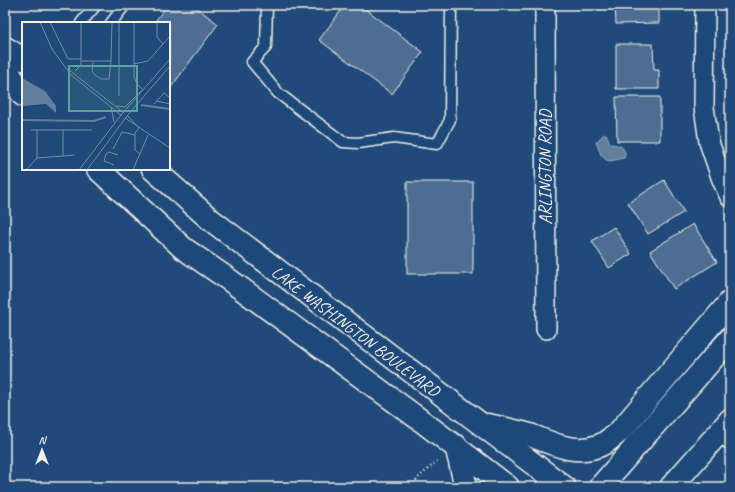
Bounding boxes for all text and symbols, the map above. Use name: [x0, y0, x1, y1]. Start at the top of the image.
inset map: [22, 22, 170, 170]
street label: ARLINGTON ROAD: [535, 108, 556, 224]
street label: LAKE WASHINGTON BOULEVARD: [268, 261, 445, 402]
north arrow: [22, 430, 62, 470]
text: N: [39, 433, 48, 447]

